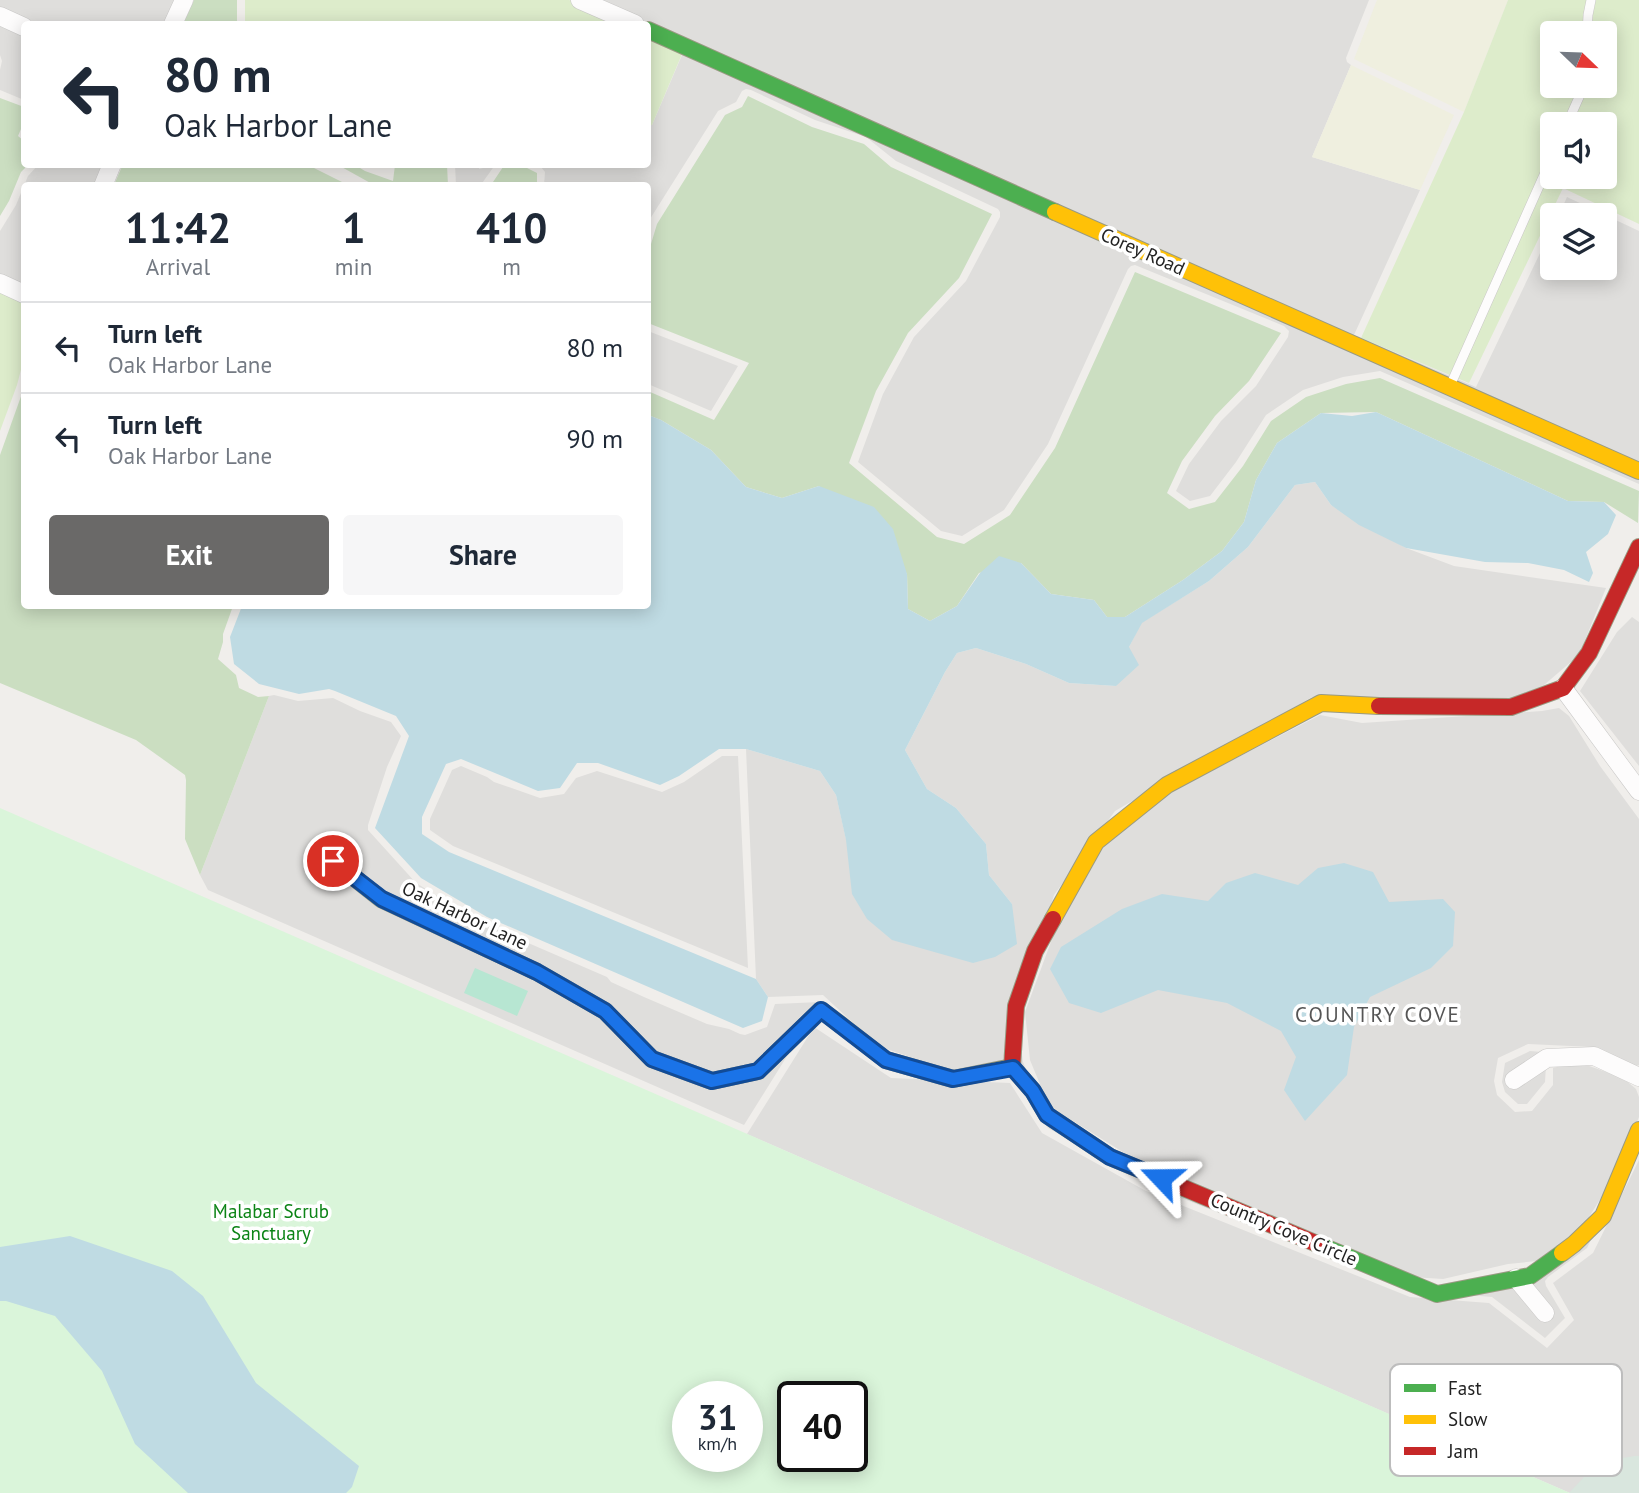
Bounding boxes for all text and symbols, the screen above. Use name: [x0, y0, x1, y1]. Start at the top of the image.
north arrow: [1540, 21, 1617, 98]
map controls: [1540, 21, 1617, 280]
text: 80 m: [164, 42, 271, 106]
icon: left: [49, 49, 140, 140]
text: Oak Harbor Lane: [164, 104, 392, 146]
button: sound: [1540, 112, 1617, 189]
text: 11:42: [125, 200, 231, 255]
text: 1: [342, 200, 365, 255]
text: 410: [476, 200, 547, 255]
button: layers: [1540, 203, 1617, 280]
street label: Corey Road: [1097, 222, 1189, 280]
text: Arrival: [146, 252, 210, 281]
text: min: [335, 252, 372, 281]
text: m: [502, 252, 521, 281]
text: Turn left: [108, 317, 202, 350]
icon: left: [49, 329, 87, 367]
text: 80 m: [567, 331, 623, 364]
text: Oak Harbor Lane: [108, 350, 272, 379]
text: Turn left: [108, 408, 202, 441]
icon: left: [49, 420, 87, 458]
text: 90 m: [567, 422, 623, 455]
text: Oak Harbor Lane: [108, 441, 272, 470]
button: Exit: [49, 515, 329, 595]
button: Share: [343, 515, 623, 595]
pin: [303, 831, 363, 891]
icon: arrive: [314, 842, 352, 880]
street label: Oak Harbor Lane: [398, 875, 532, 955]
district label: COUNTRY COVE: [1295, 1001, 1461, 1028]
position arrow: [1124, 1141, 1198, 1215]
street label: Country Cove Circle: [1207, 1187, 1361, 1271]
park label: Malabar Scrub Sanctuary: [213, 1199, 329, 1245]
legend: [1390, 1364, 1622, 1476]
text: Fast: [1448, 1376, 1482, 1400]
speed limit sign: 40: [777, 1381, 868, 1472]
text: 31: [698, 1394, 737, 1440]
text: Slow: [1448, 1407, 1488, 1431]
text: km/h: [698, 1432, 737, 1455]
text: Jam: [1447, 1439, 1478, 1463]

